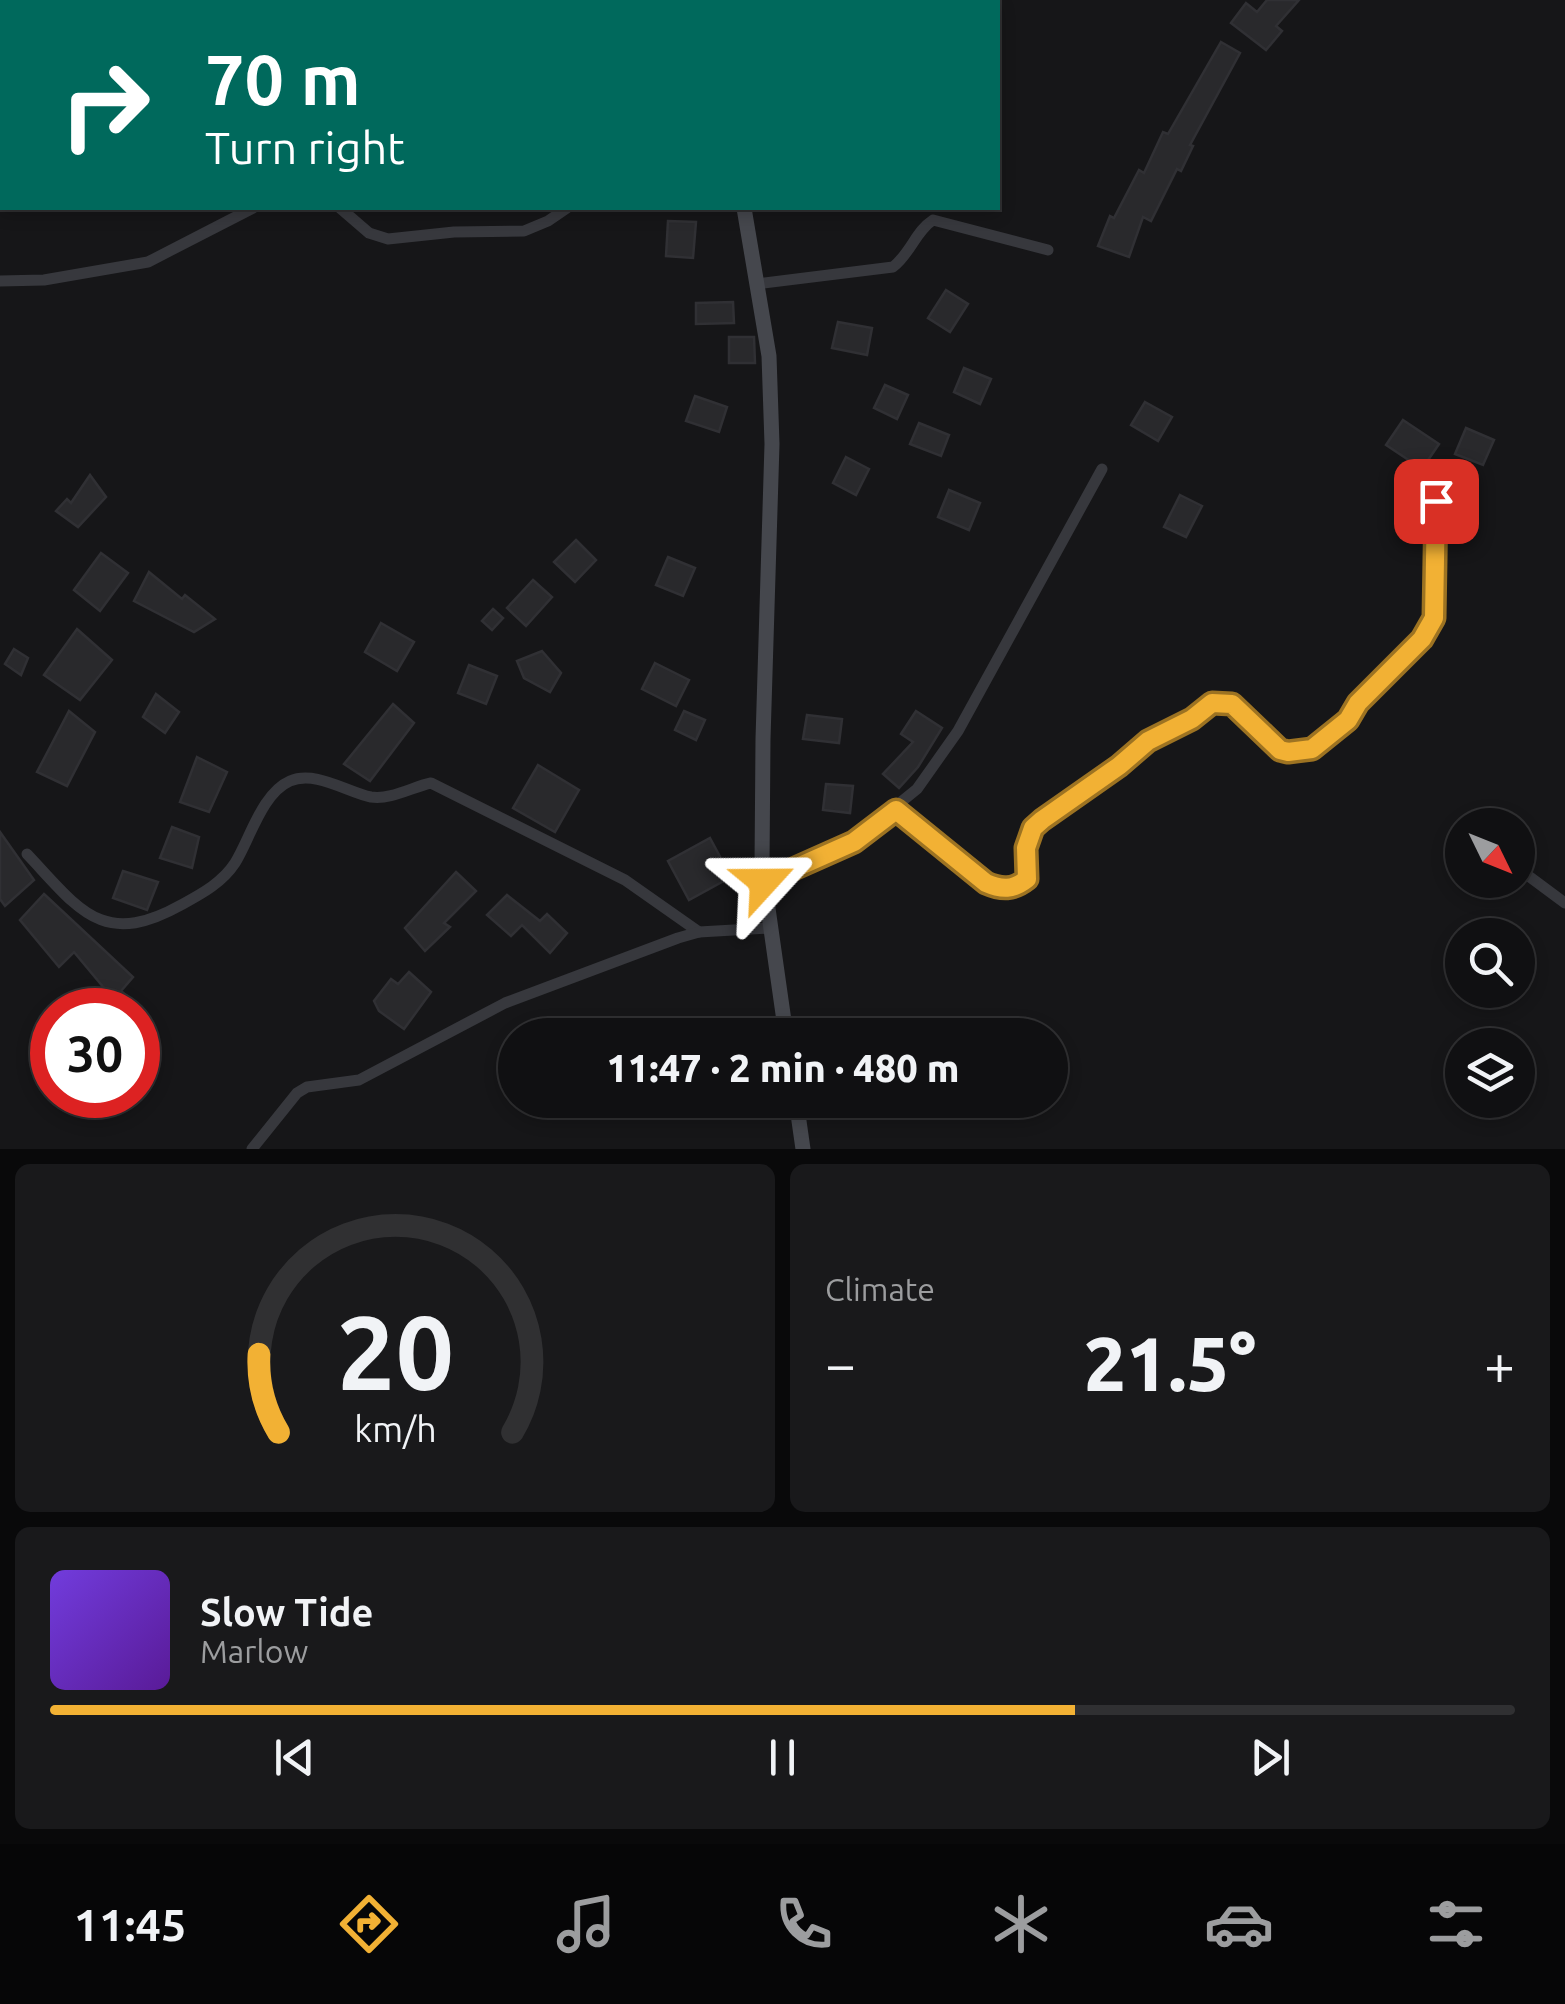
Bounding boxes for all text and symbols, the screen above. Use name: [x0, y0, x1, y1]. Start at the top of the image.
icon: right: [40, 40, 170, 170]
text: 70 m: [205, 40, 361, 118]
text: Turn right: [205, 122, 405, 173]
pin: [1394, 459, 1479, 544]
icon: arrive: [1409, 474, 1464, 529]
north arrow: [1445, 808, 1535, 898]
map controls: [1445, 808, 1535, 1118]
position arrow: [712, 830, 816, 934]
button: search: [1445, 918, 1535, 1008]
speed limit sign: 30: [30, 988, 160, 1118]
button: layers: [1445, 1028, 1535, 1118]
text: 11:47 · 2 min · 480 m: [606, 1047, 960, 1089]
text: Climate: [825, 1271, 935, 1307]
text: 20: [336, 1293, 454, 1410]
text: 21.5°: [1084, 1321, 1256, 1405]
text: −: [825, 1333, 856, 1394]
text: +: [1484, 1333, 1515, 1394]
text: km/h: [354, 1409, 436, 1449]
text: Slow Tide: [200, 1591, 373, 1633]
text: Marlow: [200, 1633, 308, 1669]
icon: previous: [267, 1730, 322, 1785]
icon: pause: [755, 1730, 810, 1785]
icon: next: [1243, 1730, 1298, 1785]
icon: directions: [334, 1889, 404, 1959]
icon: music: [551, 1889, 621, 1959]
icon: phone: [769, 1889, 839, 1959]
icon: climate: [986, 1889, 1056, 1959]
icon: car: [1204, 1889, 1274, 1959]
icon: filters: [1421, 1889, 1491, 1959]
text: 11:45: [74, 1899, 186, 1950]

